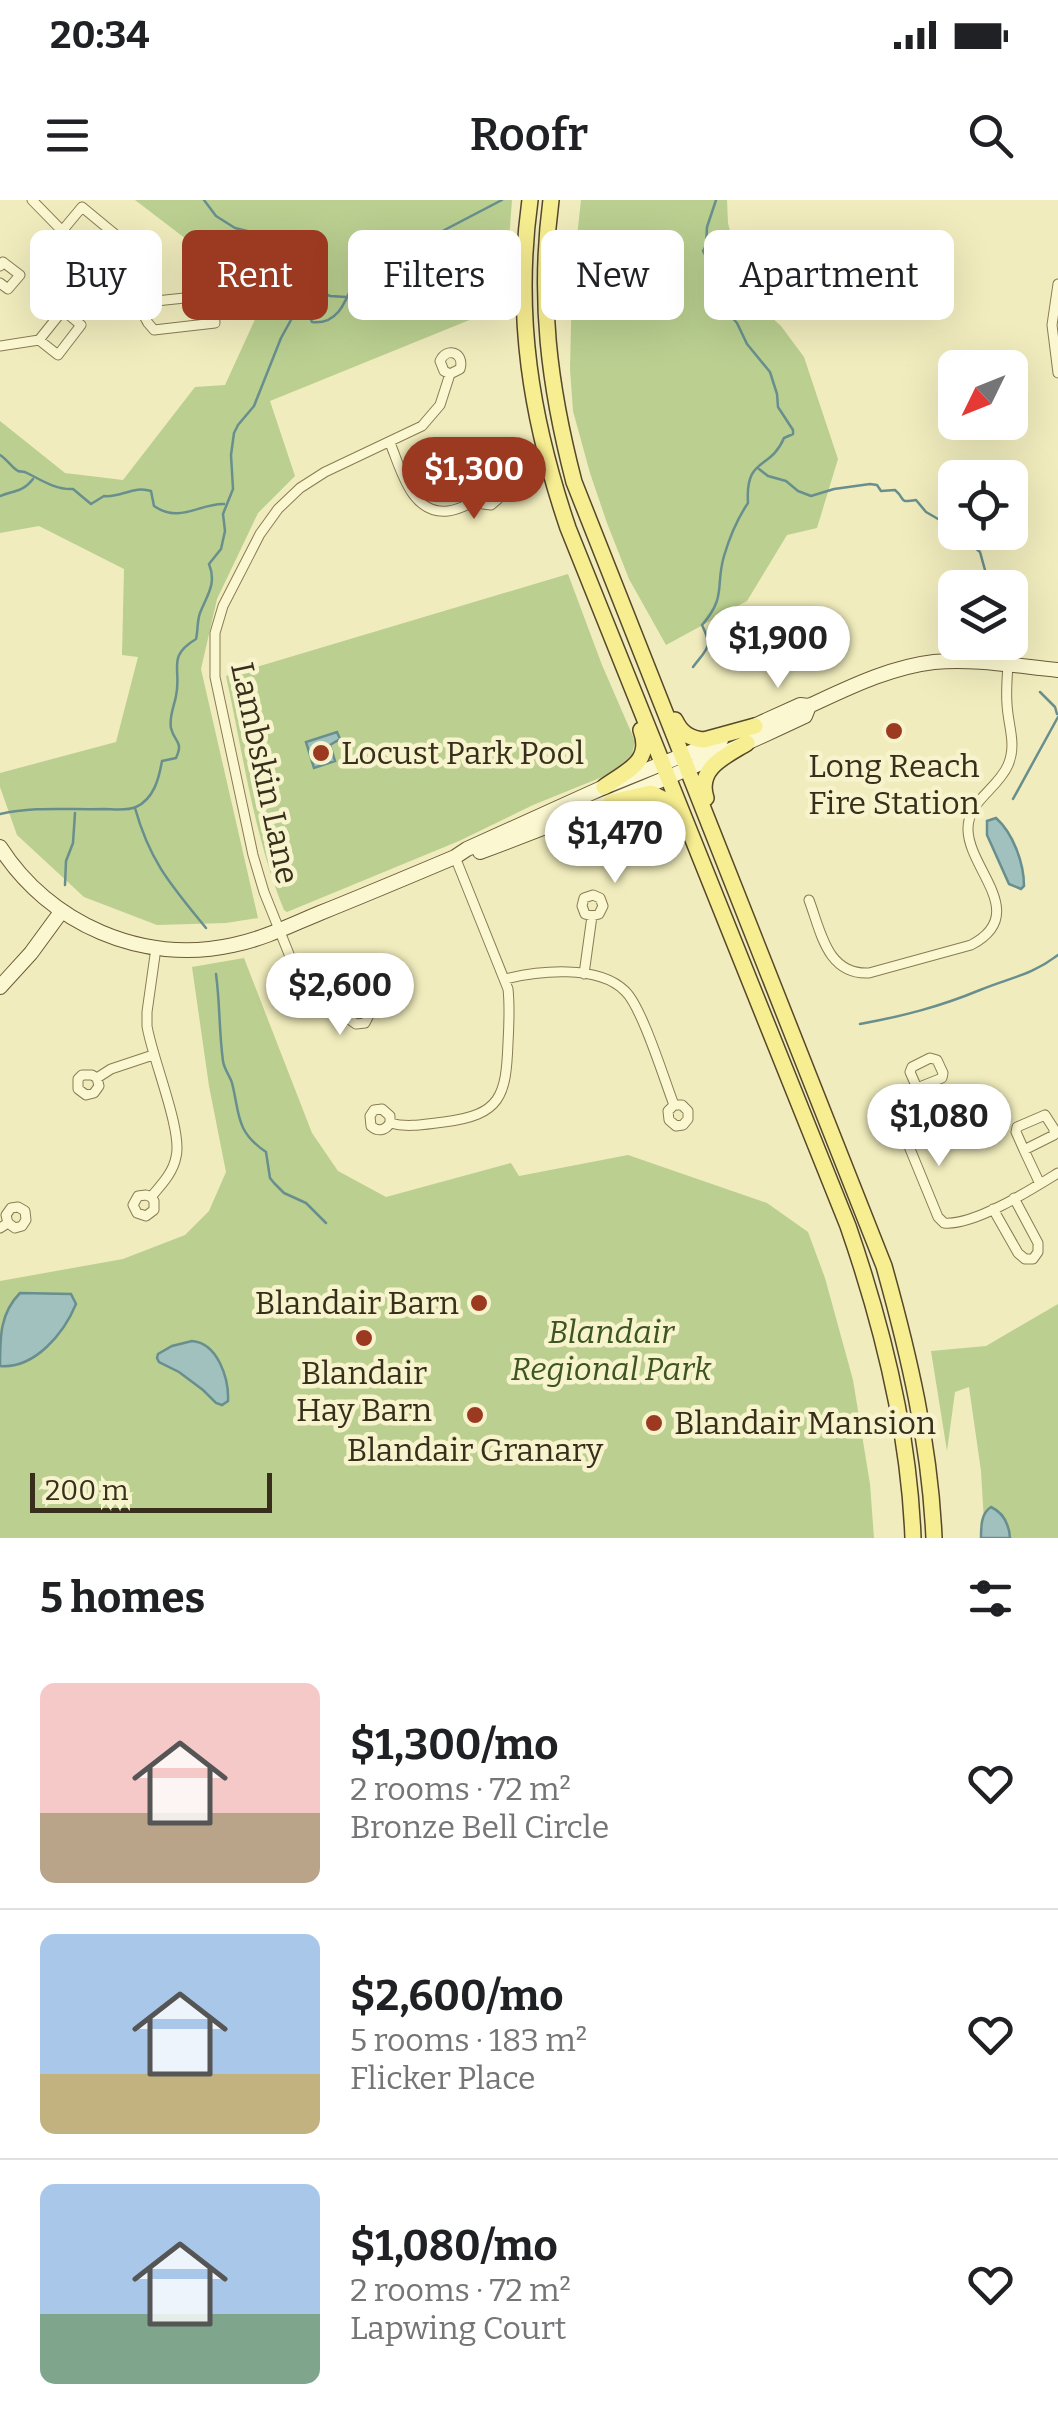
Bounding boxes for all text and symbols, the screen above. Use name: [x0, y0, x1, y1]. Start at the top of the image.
text: 20:34: [50, 12, 149, 58]
icon: menu: [40, 108, 95, 163]
text: Roofr: [470, 108, 588, 162]
icon: search: [963, 108, 1018, 163]
chip: Buy: [30, 230, 162, 320]
chip: Rent: [182, 230, 328, 320]
chip: Filters: [348, 230, 521, 320]
chip: New: [541, 230, 684, 320]
chip: Apartment: [704, 230, 954, 320]
north arrow: [938, 350, 1028, 440]
map controls: [938, 350, 1028, 660]
pin: $1,300: [393, 437, 555, 522]
text: $1,300: [424, 450, 524, 488]
button: locate: [938, 460, 1028, 550]
button: layers: [938, 570, 1028, 660]
pin: $1,900: [697, 606, 859, 691]
text: $1,900: [728, 619, 828, 657]
street label: Lambskin Lane: [223, 659, 307, 887]
marker: Long Reach Fire Station: [883, 720, 905, 742]
place label: Locust Park Pool: [341, 734, 584, 772]
marker: Locust Park Pool: [310, 742, 332, 764]
place label: Long Reach Fire Station: [808, 747, 980, 822]
pin: $1,470: [534, 801, 696, 886]
text: $1,470: [567, 814, 663, 852]
pin: $2,600: [259, 953, 421, 1038]
text: $2,600: [288, 966, 392, 1004]
pin: $1,080: [858, 1084, 1020, 1169]
text: $1,080: [889, 1097, 989, 1135]
place label: Blandair Barn: [255, 1284, 459, 1322]
marker: Blandair Barn: [468, 1292, 490, 1314]
park label: Blandair Regional Park: [511, 1313, 712, 1388]
marker: Blandair Hay Barn: [353, 1327, 375, 1349]
place label: Blandair Hay Barn: [296, 1354, 432, 1429]
marker: Blandair Granary: [464, 1404, 486, 1426]
place label: Blandair Mansion: [674, 1404, 936, 1442]
marker: Blandair Mansion: [643, 1412, 665, 1434]
place label: Blandair Granary: [347, 1431, 604, 1469]
scale bar: [30, 1468, 272, 1512]
text: 200 m: [45, 1474, 128, 1507]
icon: filters: [963, 1571, 1018, 1626]
text: 5 homes: [40, 1573, 205, 1623]
text: $1,300/mo: [350, 1720, 559, 1770]
icon: home: [120, 1723, 240, 1843]
icon: heart: [963, 1756, 1018, 1811]
text: 2 rooms · 72 m²: [350, 1770, 571, 1808]
text: Bronze Bell Circle: [350, 1808, 609, 1846]
text: $2,600/mo: [350, 1971, 564, 2021]
icon: home: [120, 1974, 240, 2094]
icon: heart: [963, 2007, 1018, 2062]
text: 5 rooms · 183 m²: [350, 2021, 587, 2059]
text: Flicker Place: [350, 2059, 536, 2097]
text: $1,080/mo: [350, 2221, 558, 2271]
icon: home: [120, 2224, 240, 2344]
icon: heart: [963, 2257, 1018, 2312]
text: 2 rooms · 72 m²: [350, 2271, 571, 2309]
text: Lapwing Court: [350, 2309, 566, 2347]

